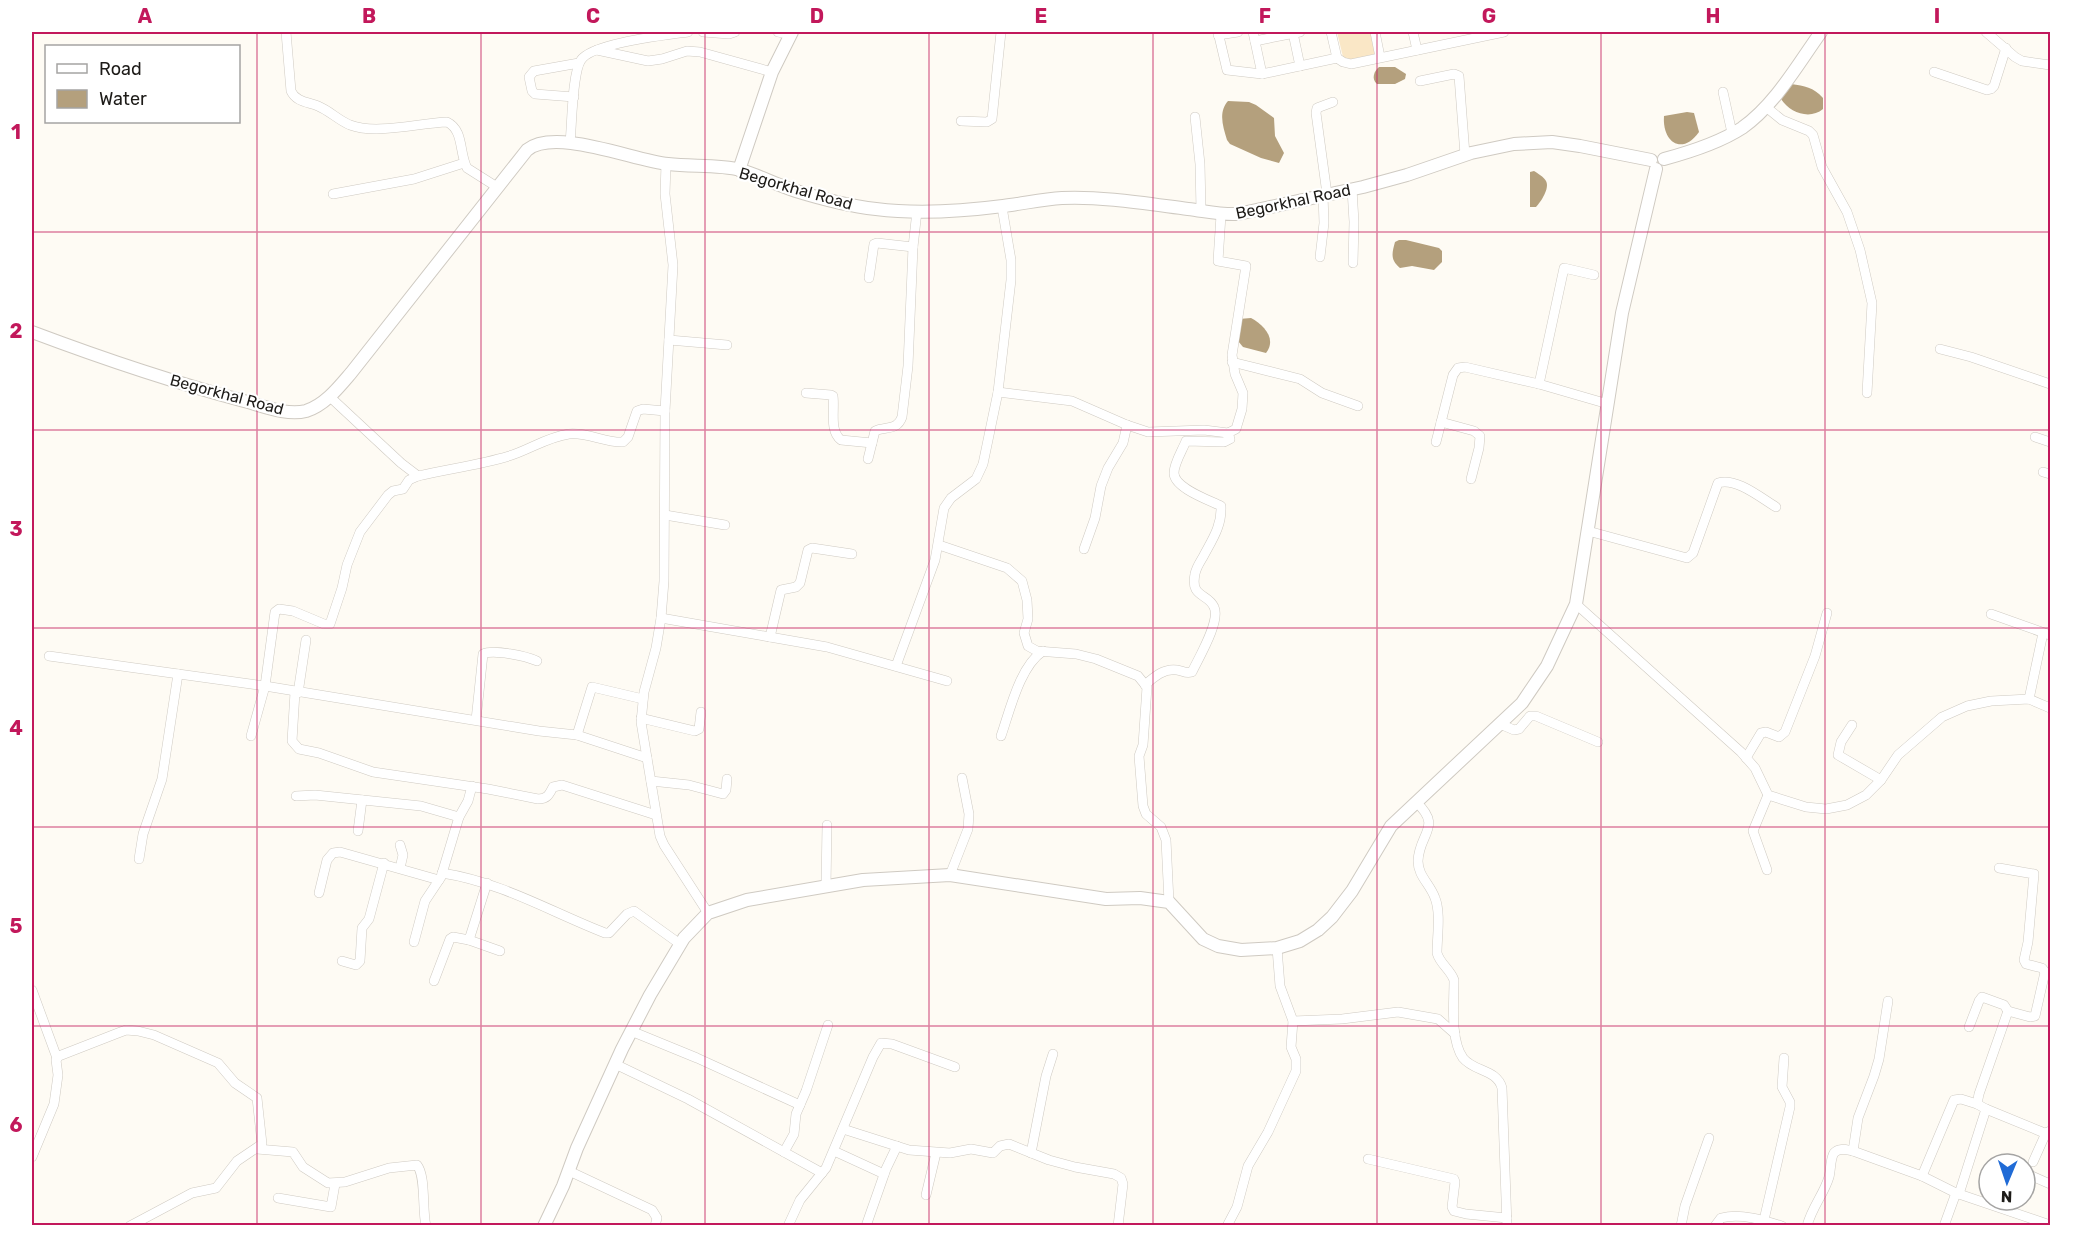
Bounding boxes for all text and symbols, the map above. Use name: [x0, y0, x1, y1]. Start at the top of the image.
text: A: [138, 4, 153, 28]
text: B: [362, 4, 376, 28]
text: C: [586, 4, 600, 28]
text: D: [810, 4, 824, 28]
text: E: [1035, 4, 1047, 28]
text: F: [1259, 4, 1271, 28]
text: G: [1482, 4, 1496, 28]
text: H: [1706, 4, 1720, 28]
text: I: [1934, 4, 1940, 28]
legend: [45, 45, 240, 123]
text: Road: [99, 58, 142, 80]
text: Water: [99, 88, 147, 110]
text: 1: [11, 120, 21, 144]
street label: Begorkhal Road: [737, 163, 855, 214]
street label: Begorkhal Road: [1234, 180, 1352, 223]
text: 2: [10, 319, 23, 343]
street label: Begorkhal Road: [168, 370, 286, 419]
text: 3: [9, 517, 23, 541]
text: 4: [9, 716, 23, 740]
text: 5: [10, 914, 23, 938]
text: 6: [9, 1113, 23, 1137]
north arrow: [1977, 1152, 2037, 1212]
text: N: [2000, 1187, 2013, 1206]

